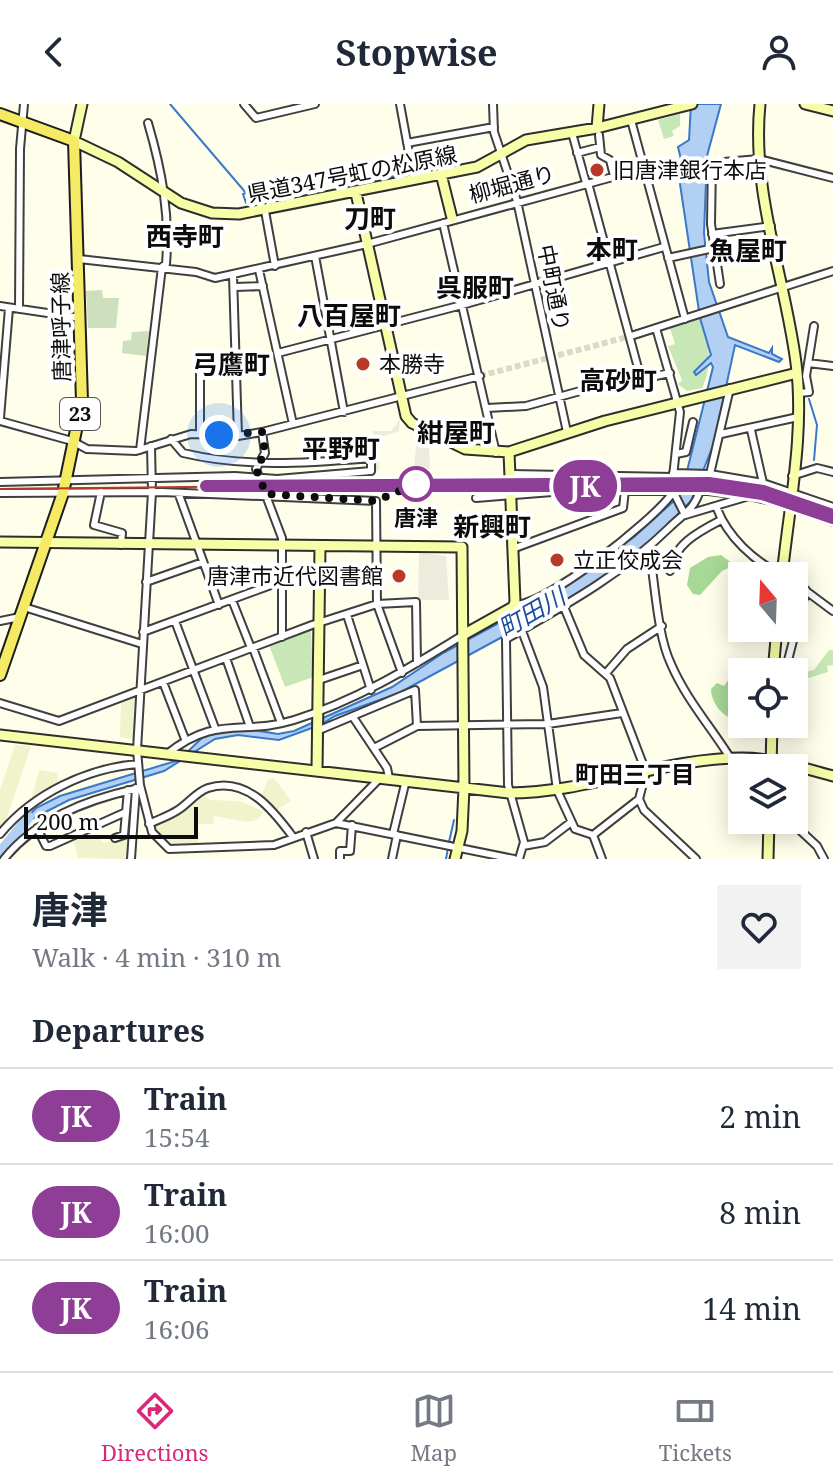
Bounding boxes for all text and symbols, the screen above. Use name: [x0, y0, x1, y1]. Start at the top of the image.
text: Stopwise: [335, 28, 498, 77]
icon: back: [32, 30, 76, 74]
icon: person: [757, 30, 801, 74]
street label: 県道347号虹の松原線: [244, 138, 459, 208]
place label: 旧唐津銀行本店: [613, 154, 767, 184]
street label: 柳堀通り: [465, 157, 558, 209]
marker: 旧唐津銀行本店: [588, 161, 606, 179]
district label: 刀町: [344, 200, 396, 236]
district label: 西寺町: [146, 218, 224, 254]
district label: 本町: [586, 231, 638, 267]
district label: 魚屋町: [709, 232, 787, 268]
street label: 中町通り: [532, 242, 578, 334]
district label: 呉服町: [436, 269, 514, 305]
street label: 唐津呼子線: [44, 272, 76, 382]
district label: 八百屋町: [297, 297, 401, 333]
district label: 弓鷹町: [192, 346, 270, 382]
place label: 本勝寺: [379, 348, 445, 378]
marker: 本勝寺: [354, 355, 372, 373]
district label: 高砂町: [579, 362, 657, 398]
road number: 23: [60, 398, 100, 430]
district label: 紺屋町: [417, 414, 495, 450]
your location: [199, 415, 239, 455]
district label: 平野町: [302, 430, 380, 466]
line badge: JK: [549, 460, 621, 512]
marker: 唐津: [399, 467, 433, 501]
text: JK: [569, 467, 601, 505]
place label: 唐津: [394, 502, 438, 532]
district label: 新興町: [453, 508, 531, 544]
place label: 立正佼成会: [573, 544, 683, 574]
marker: 立正佼成会: [548, 551, 566, 569]
place label: 唐津市近代図書館: [207, 560, 383, 590]
north arrow: [728, 562, 808, 642]
map controls: [728, 562, 808, 834]
marker: 唐津市近代図書館: [390, 567, 408, 585]
water label: 町田川: [492, 578, 573, 644]
button: locate: [728, 658, 808, 738]
button: layers: [728, 754, 808, 834]
district label: 町田三丁目: [575, 757, 695, 790]
scale bar: [24, 803, 198, 839]
text: 200 m: [36, 806, 99, 836]
text: 唐津: [32, 883, 108, 935]
button: heart: [717, 885, 801, 969]
text: Walk · 4 min · 310 m: [32, 939, 281, 975]
text: Departures: [32, 1010, 205, 1051]
text: Train: [144, 1078, 227, 1119]
text: 2 min: [719, 1096, 801, 1137]
text: JK: [60, 1097, 92, 1135]
text: 15:54: [144, 1119, 210, 1155]
text: Train: [144, 1174, 227, 1215]
text: 8 min: [719, 1192, 801, 1233]
text: JK: [60, 1193, 92, 1231]
text: 16:00: [144, 1215, 210, 1251]
text: Train: [144, 1270, 227, 1311]
text: 14 min: [702, 1288, 801, 1329]
text: JK: [60, 1289, 92, 1327]
text: 16:06: [144, 1311, 210, 1347]
tab: Directions: [101, 1389, 209, 1467]
tab: Map: [410, 1389, 457, 1467]
tab: Tickets: [659, 1389, 732, 1467]

